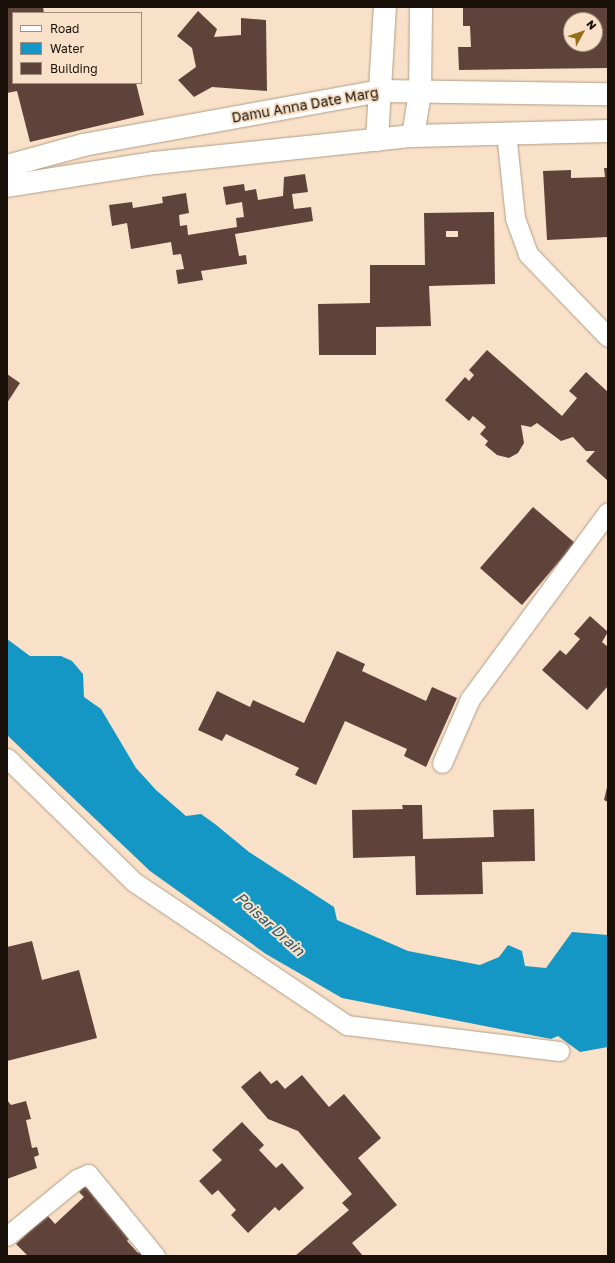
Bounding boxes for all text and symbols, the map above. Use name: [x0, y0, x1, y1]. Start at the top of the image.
legend: [12, 12, 142, 84]
north arrow: [563, 12, 603, 52]
text: N: [584, 17, 599, 32]
text: Road: [50, 21, 79, 36]
text: Water: [50, 41, 84, 56]
text: Building: [50, 61, 98, 76]
street label: Damu Anna Date Marg: [230, 84, 380, 126]
water label: Poisar Drain: [232, 888, 308, 960]

